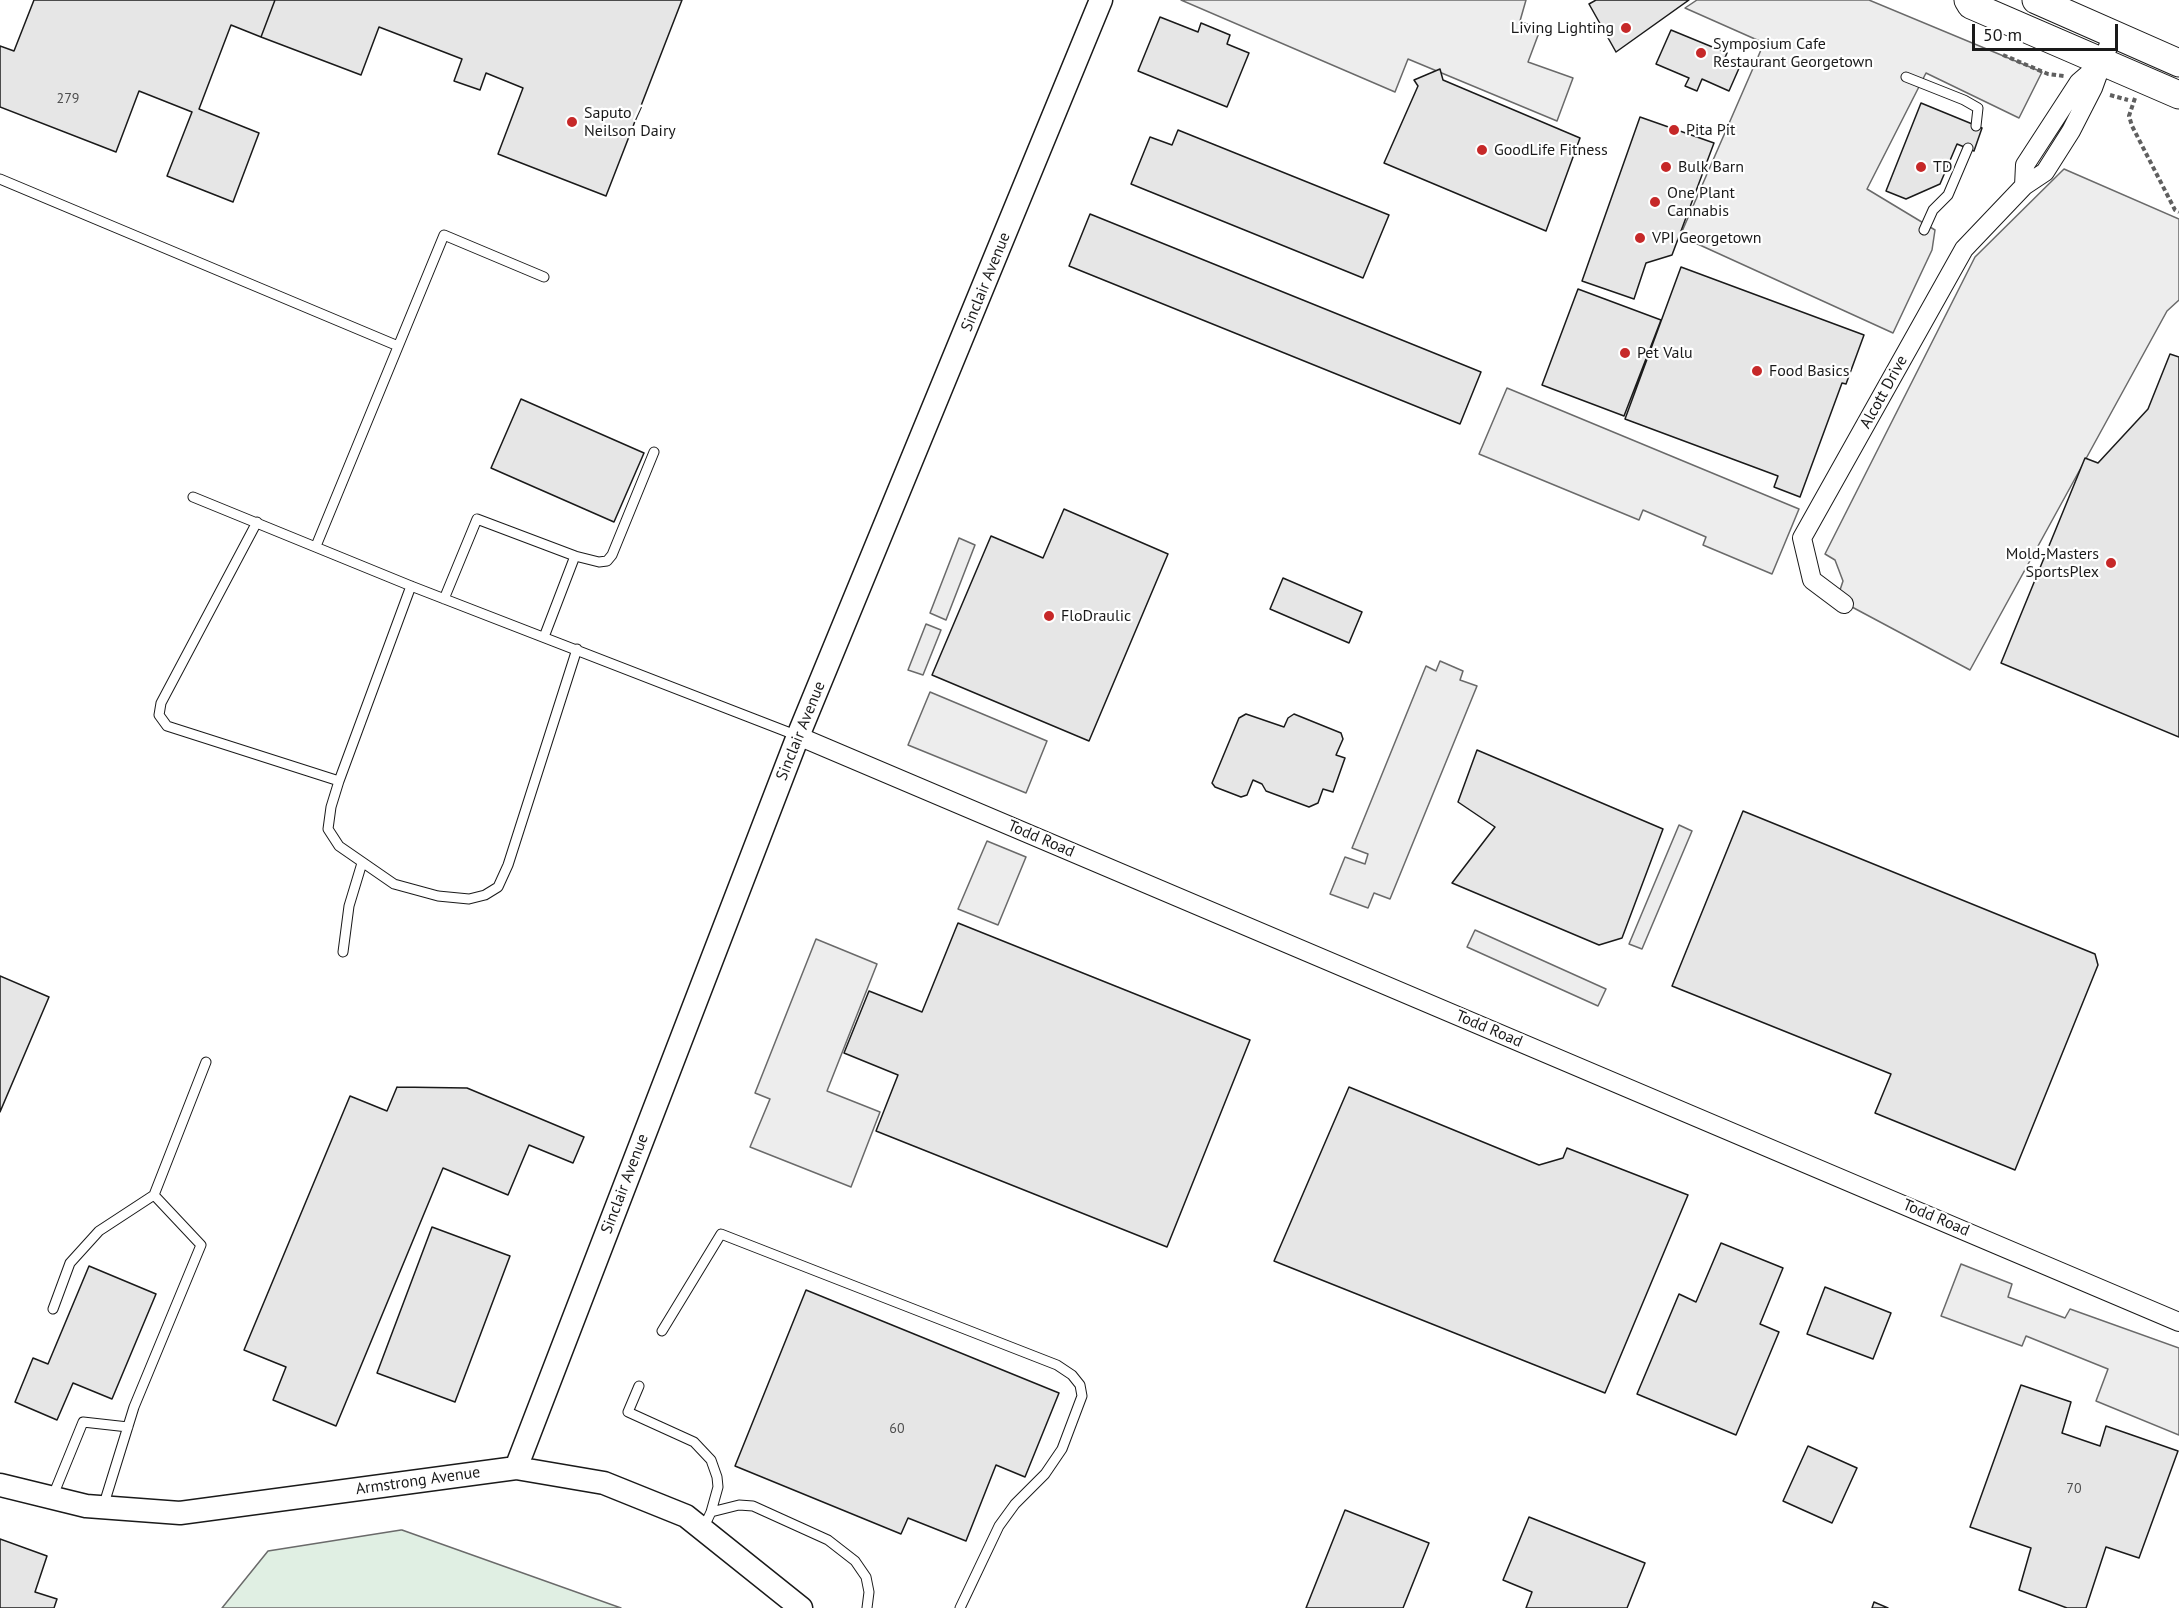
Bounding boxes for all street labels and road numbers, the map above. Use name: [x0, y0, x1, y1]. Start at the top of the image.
street label: Sinclair Avenue: [957, 230, 1015, 334]
street label: Alcott Drive: [1856, 352, 1912, 432]
street label: Sinclair Avenue: [772, 679, 830, 783]
street label: Todd Road: [1005, 816, 1077, 862]
street label: Todd Road: [1453, 1006, 1525, 1052]
street label: Sinclair Avenue: [597, 1131, 653, 1237]
street label: Todd Road: [1900, 1195, 1972, 1241]
street label: Armstrong Avenue: [354, 1463, 482, 1499]

